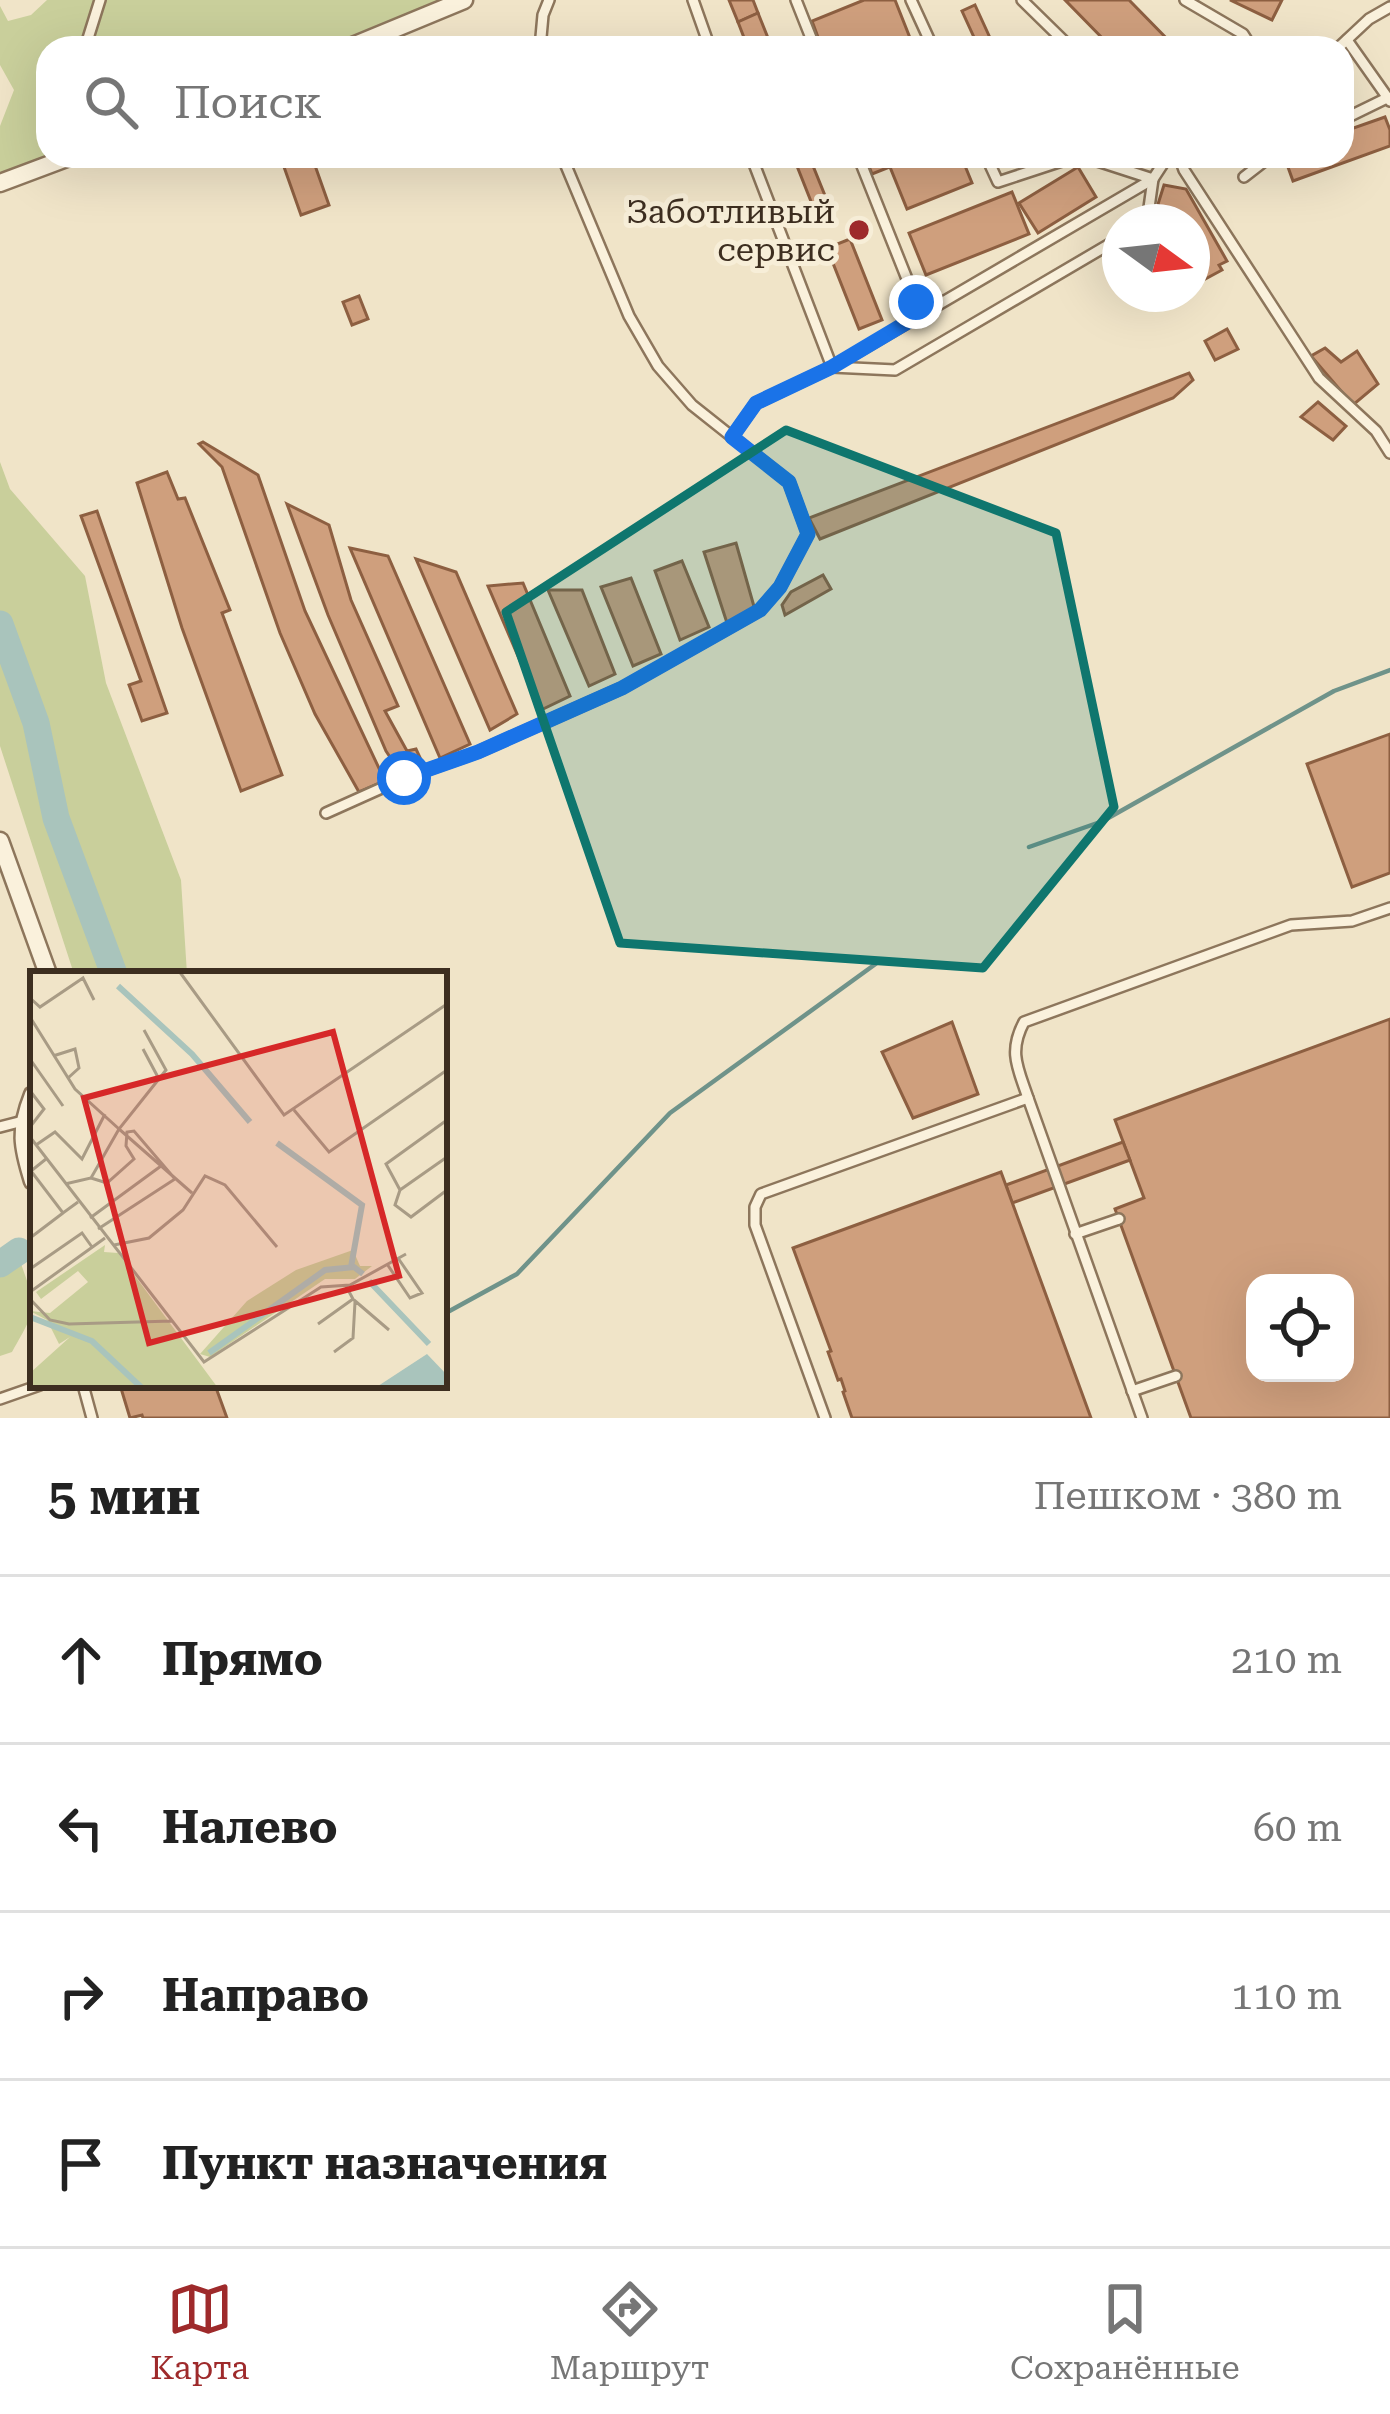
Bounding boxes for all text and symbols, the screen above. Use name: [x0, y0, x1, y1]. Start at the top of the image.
search box: [36, 36, 1354, 168]
icon: search: [78, 69, 144, 135]
text: Поиск: [174, 76, 322, 129]
place label: Заботливый сервис: [626, 192, 835, 269]
north arrow: [1102, 204, 1210, 312]
marker: Заботливый сервис: [846, 217, 872, 243]
route end: [889, 275, 943, 329]
route start: [377, 751, 431, 805]
inset map: [30, 971, 447, 1388]
map controls: [1246, 1274, 1354, 1382]
button: locate: [1246, 1274, 1354, 1382]
text: 5 мин: [48, 1467, 200, 1526]
text: Пешком · 380 m: [1034, 1473, 1342, 1519]
icon: ahead: [48, 1627, 114, 1693]
text: Прямо: [162, 1633, 323, 1686]
text: 210 m: [1231, 1637, 1342, 1683]
icon: left: [48, 1795, 114, 1861]
text: Налево: [162, 1801, 338, 1854]
text: 60 m: [1253, 1805, 1342, 1851]
icon: right: [48, 1963, 114, 2029]
text: Направо: [162, 1969, 369, 2022]
text: 110 m: [1231, 1973, 1342, 2019]
icon: arrive: [48, 2131, 114, 2197]
text: Пункт назначения: [162, 2137, 607, 2190]
tab: Карта: [150, 2276, 249, 2387]
tab: Маршрут: [550, 2276, 709, 2387]
tab: Сохранённые: [1010, 2276, 1240, 2387]

